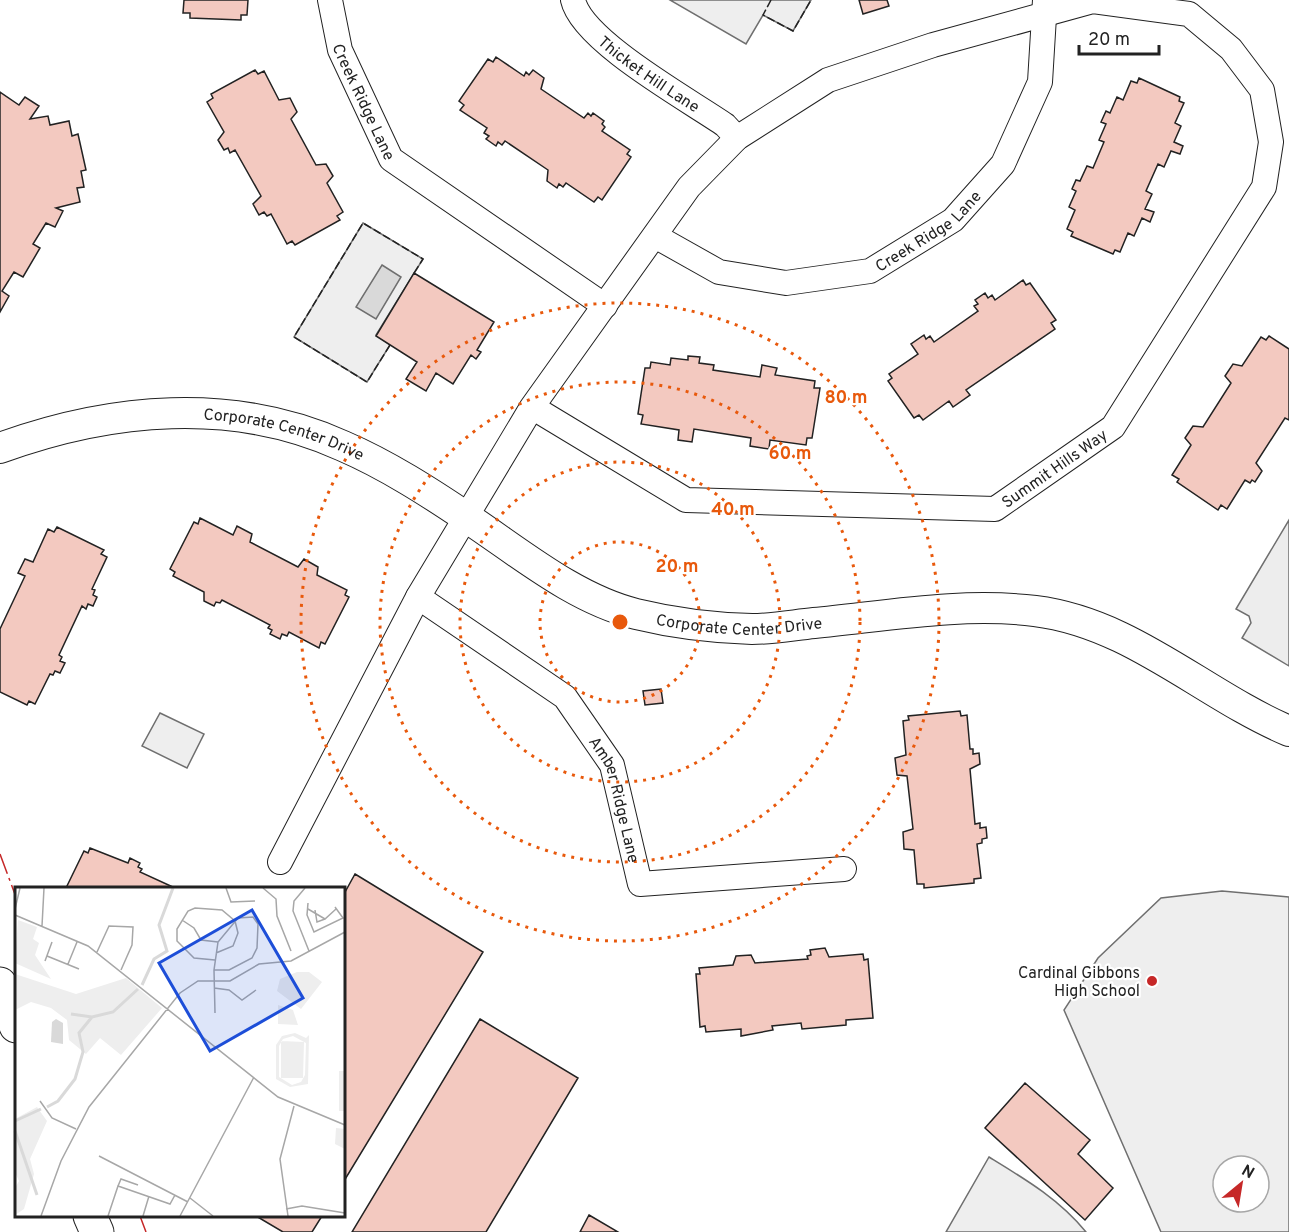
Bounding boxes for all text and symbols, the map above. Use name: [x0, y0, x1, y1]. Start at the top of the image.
scale bar: [1079, 18, 1158, 56]
text: 20 m: [1088, 29, 1130, 52]
street label: Thicket Hill Lane: [593, 33, 703, 118]
street label: Creek Ridge Lane: [327, 42, 398, 164]
street label: Creek Ridge Lane: [872, 187, 986, 277]
text: 80 m: [824, 387, 868, 410]
street label: Corporate Center Drive: [203, 405, 367, 466]
street label: Summit Hills Way: [998, 426, 1112, 513]
text: 60 m: [768, 443, 812, 466]
text: 40 m: [711, 499, 755, 522]
text: 20 m: [655, 556, 699, 579]
street label: Corporate Center Drive: [654, 611, 823, 641]
centre of rings: [610, 612, 630, 632]
street label: Amber Ridge Lane: [583, 733, 643, 865]
inset map: [15, 887, 345, 1217]
place label: Cardinal Gibbons High School: [1018, 964, 1140, 1002]
marker: Cardinal Gibbons High School: [1145, 974, 1159, 988]
north arrow: [1211, 1154, 1271, 1214]
text: N: [1238, 1161, 1257, 1184]

